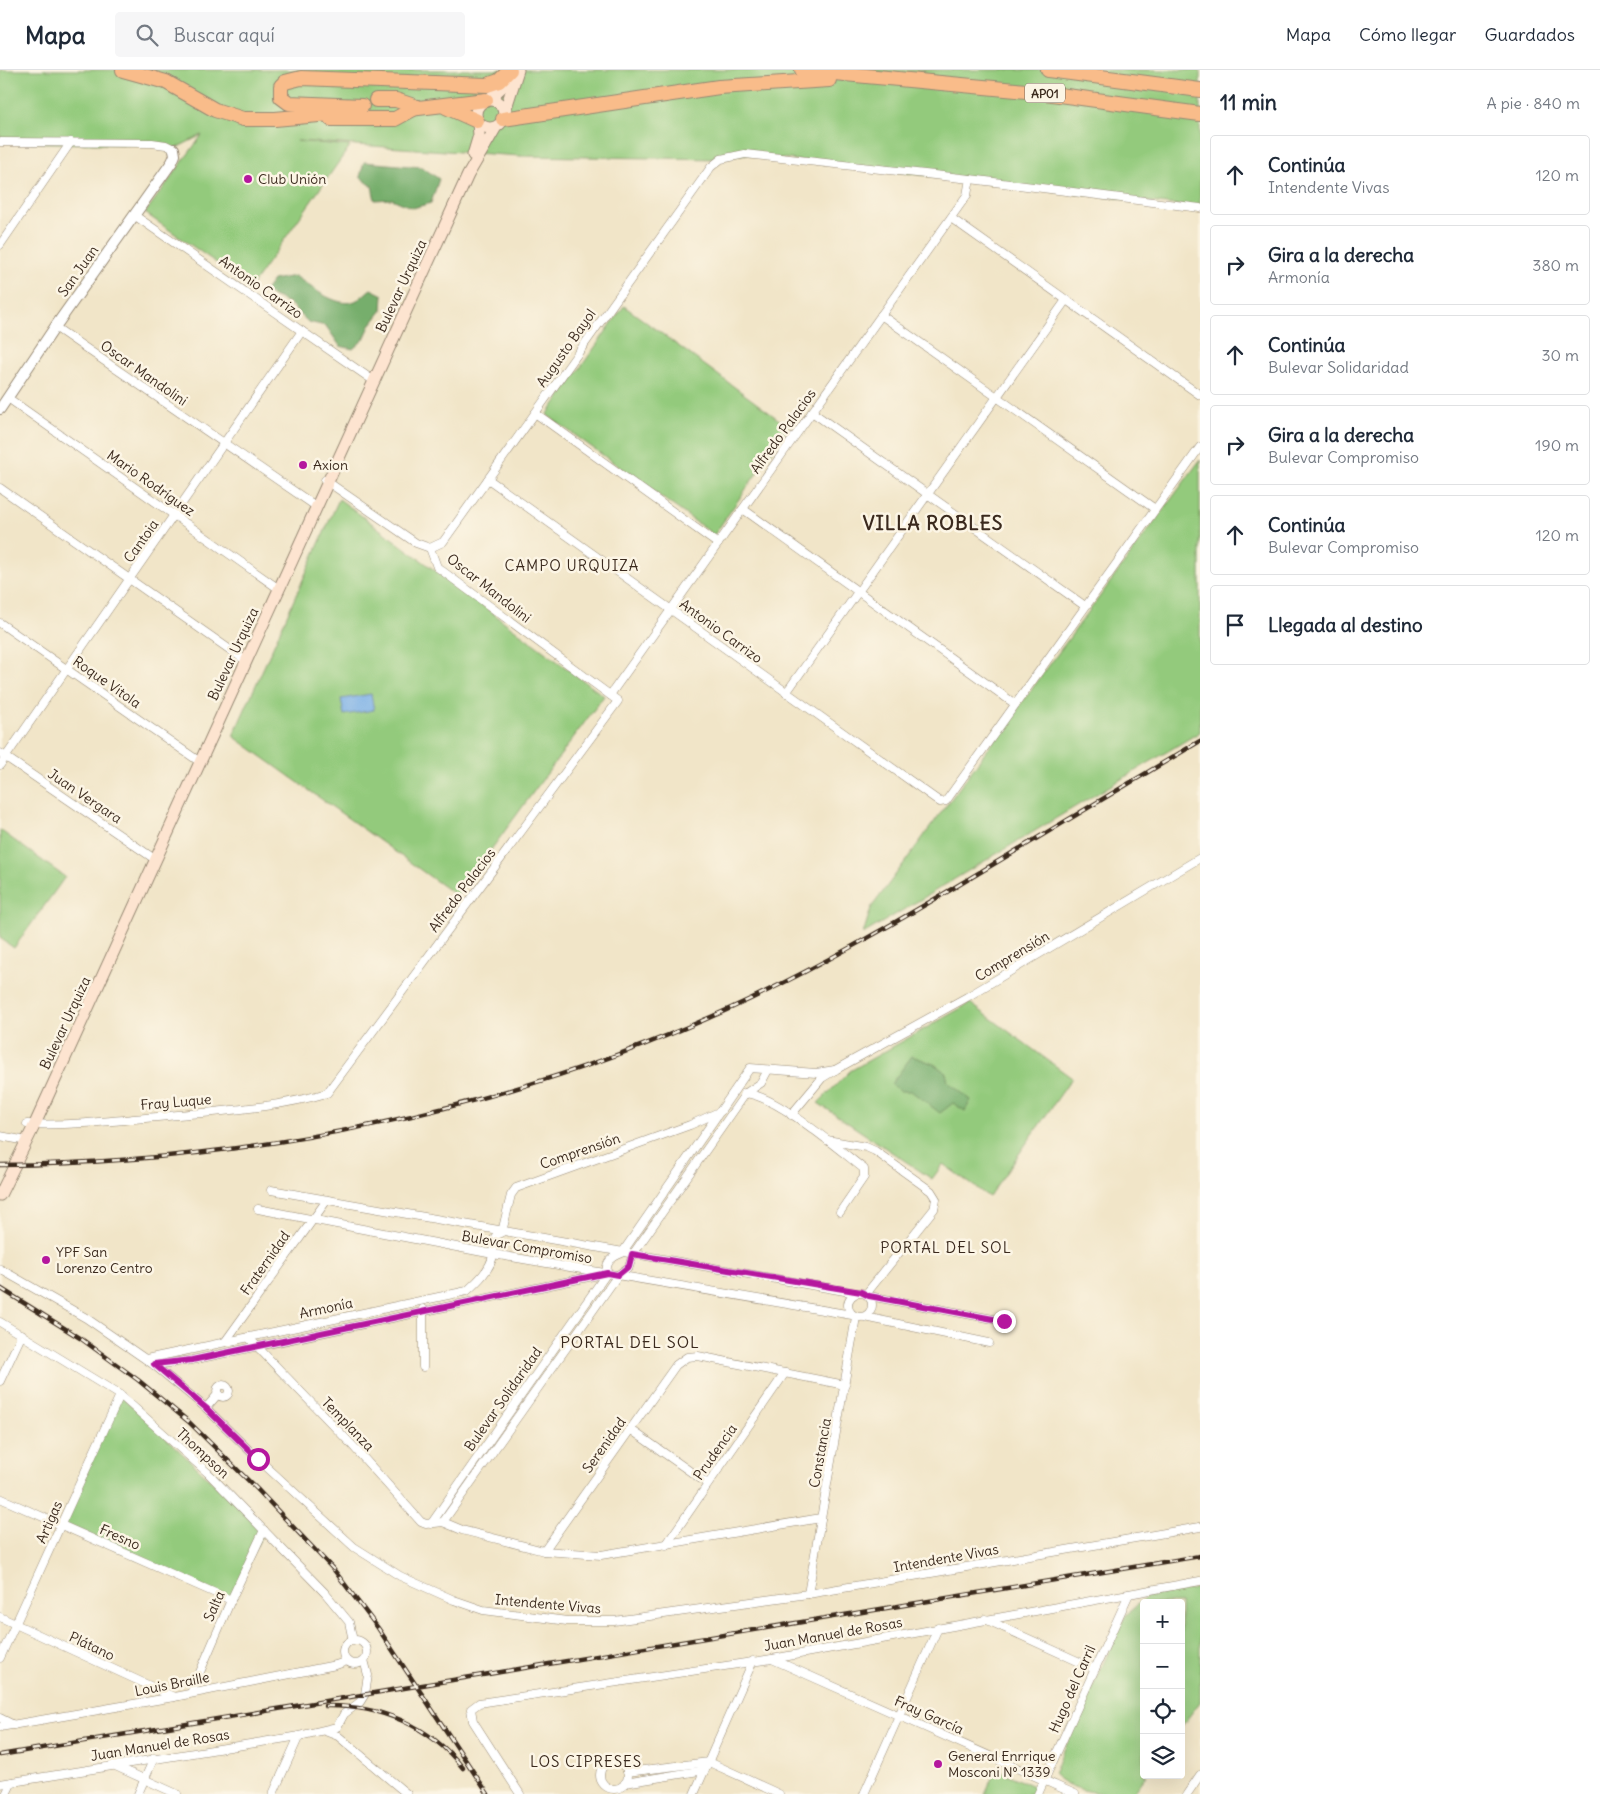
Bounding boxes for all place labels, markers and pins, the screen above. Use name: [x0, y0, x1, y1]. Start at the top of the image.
place label: Club Unión: [258, 170, 326, 188]
marker: Club Unión: [242, 173, 254, 185]
place label: Axion: [313, 456, 348, 474]
marker: Axion: [297, 459, 309, 471]
place label: YPF San Lorenzo Centro: [56, 1243, 153, 1277]
marker: YPF San Lorenzo Centro: [40, 1254, 52, 1266]
place label: General Enrrique Mosconi Nº 1339: [948, 1747, 1056, 1781]
marker: General Enrrique Mosconi Nº 1339: [932, 1758, 944, 1770]

